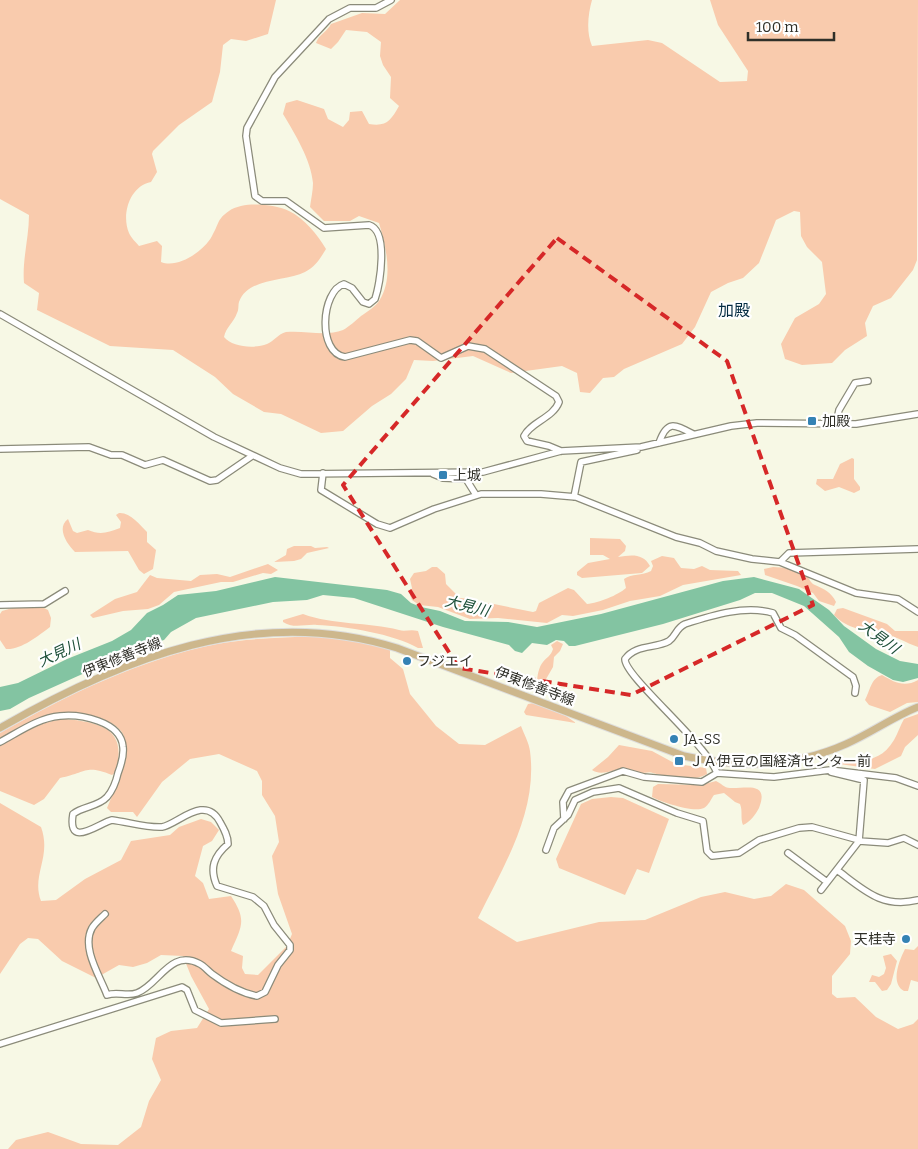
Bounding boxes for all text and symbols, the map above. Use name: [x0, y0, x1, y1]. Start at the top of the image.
scale bar: [748, 10, 834, 42]
text: 100 m: [756, 18, 799, 36]
district label: 加殿: [718, 301, 750, 320]
place label: 加殿: [822, 413, 850, 430]
marker: 加殿: [806, 415, 818, 427]
place label: 上城: [453, 467, 481, 484]
marker: 上城: [437, 469, 449, 481]
water label: 大見川: [443, 592, 493, 621]
water label: 大見川: [856, 616, 904, 659]
water label: 大見川: [35, 634, 85, 671]
street label: 伊東修善寺線: [80, 634, 164, 681]
place label: フジエイ: [417, 653, 473, 670]
marker: フジエイ: [401, 655, 413, 667]
street label: 伊東修善寺線: [493, 663, 577, 709]
place label: JA-SS: [683, 731, 721, 748]
marker: JA-SS: [668, 733, 680, 745]
place label: ＪＡ伊豆の国経済センター前: [689, 753, 871, 770]
marker: ＪＡ伊豆の国経済センター前: [673, 755, 685, 767]
place label: 天桂寺: [854, 931, 896, 948]
marker: 天桂寺: [900, 933, 912, 945]

